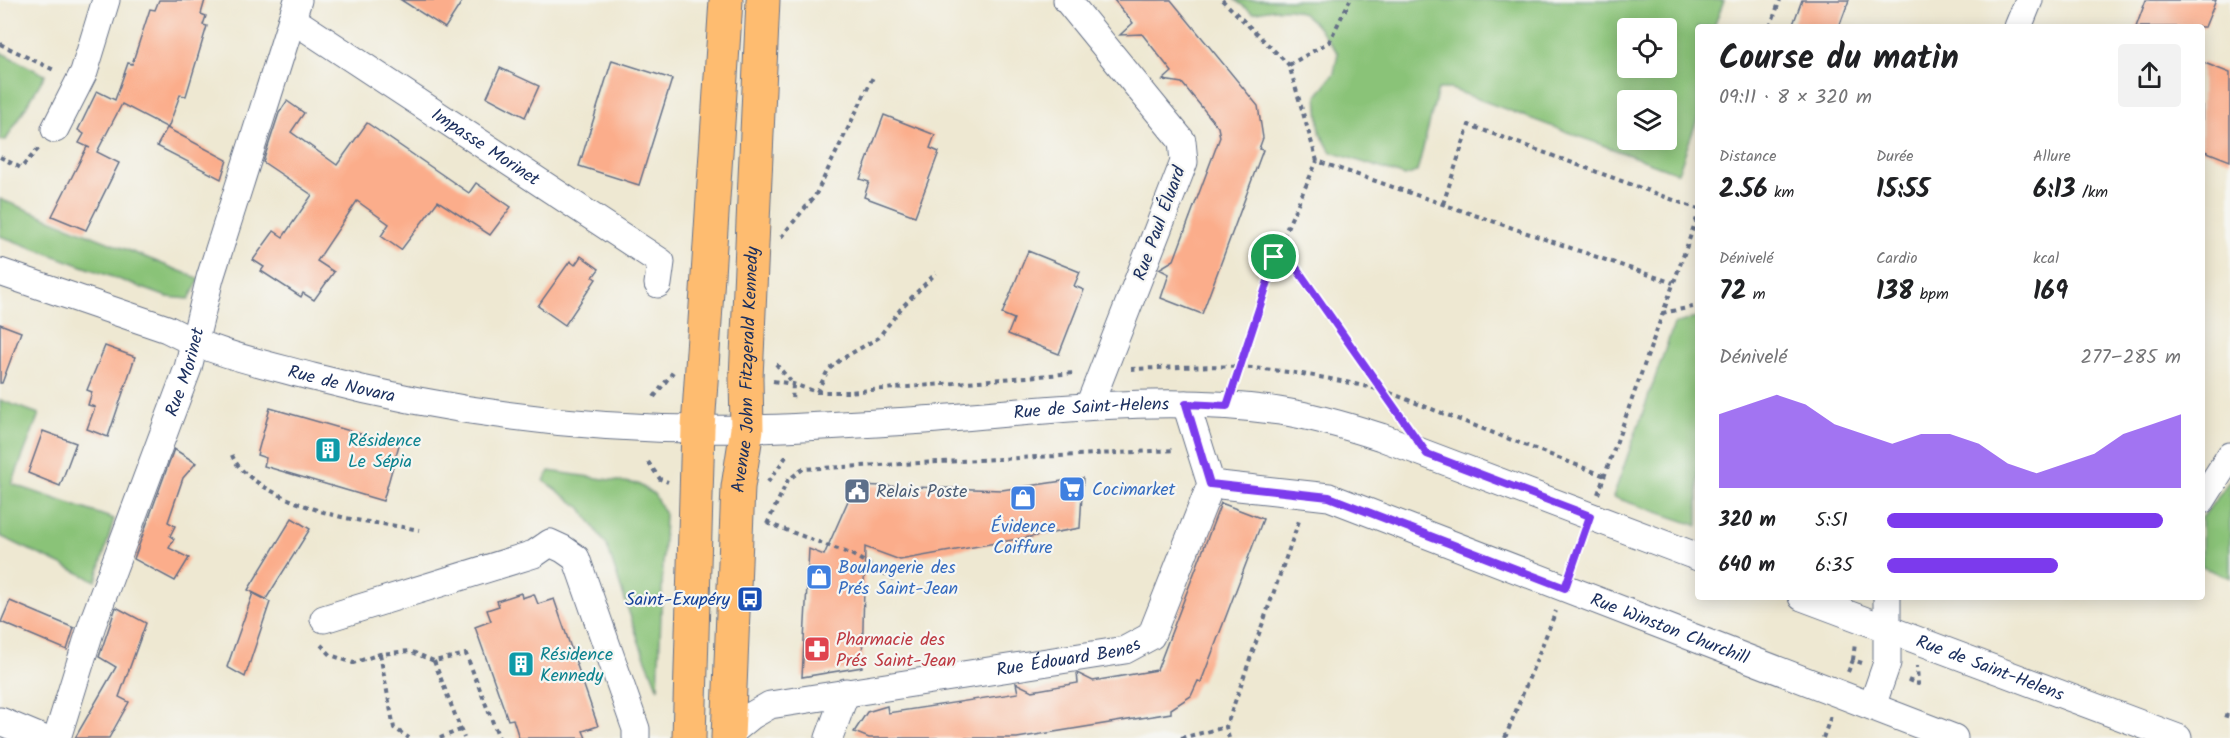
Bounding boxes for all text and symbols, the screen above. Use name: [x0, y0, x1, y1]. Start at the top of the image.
map controls: [1617, 18, 1677, 150]
button: locate: [1617, 18, 1677, 78]
text: Course du matin: [1719, 33, 1959, 86]
button: share: [2118, 44, 2181, 107]
text: 09:11 · 8 × 320 m: [1719, 82, 1872, 114]
button: layers: [1617, 90, 1677, 150]
street label: Impasse Morinet: [425, 101, 546, 195]
text: Distance: [1719, 144, 1777, 169]
text: Durée: [1876, 144, 1914, 169]
text: Allure: [2033, 144, 2071, 169]
street label: Rue Paul Éluard: [1126, 161, 1195, 285]
text: 2.56: [1719, 169, 1768, 211]
text: 15:55: [1876, 169, 1930, 211]
text: 6:13: [2033, 169, 2076, 211]
text: km: [1768, 180, 1794, 205]
text: /km: [2076, 180, 2108, 205]
pin: [1248, 231, 1299, 282]
icon: arrive: [1257, 240, 1290, 273]
street label: Avenue John Fitzgerald Kennedy: [725, 245, 768, 493]
text: Dénivelé: [1719, 246, 1774, 271]
text: Cardio: [1876, 246, 1917, 271]
text: kcal: [2033, 246, 2059, 271]
text: 72: [1719, 271, 1746, 313]
text: 138: [1876, 271, 1913, 313]
text: 169: [2033, 271, 2068, 313]
text: m: [1746, 282, 1766, 307]
text: bpm: [1913, 282, 1949, 307]
street label: Rue Morinet: [158, 324, 214, 421]
text: Dénivelé: [1719, 342, 1787, 374]
text: 277–285 m: [2080, 342, 2181, 374]
street label: Rue de Novara: [285, 358, 398, 412]
street label: Rue de Saint-Helens: [1012, 391, 1170, 428]
place label: Résidence Le Sépia: [348, 427, 421, 477]
building icon: Résidence Le Sépia: [313, 435, 343, 465]
supermarket icon: Cocimarket: [1057, 474, 1087, 504]
public building icon: Relais Poste: [842, 476, 872, 506]
place label: Cocimarket: [1092, 476, 1176, 505]
place label: Relais Poste: [876, 478, 967, 507]
shop icon: Évidence Coiffure: [1008, 483, 1038, 513]
text: 320 m: [1719, 505, 1776, 537]
text: 5:51: [1815, 505, 1848, 537]
place label: Évidence Coiffure: [990, 513, 1056, 563]
text: 640 m: [1719, 550, 1775, 582]
text: 6:35: [1815, 550, 1853, 582]
place label: Boulangerie des Prés Saint-Jean: [838, 554, 958, 604]
shop icon: Boulangerie des Prés Saint-Jean: [804, 562, 834, 592]
bus stop icon: Saint-Exupéry: [735, 584, 765, 614]
place label: Saint-Exupéry: [625, 586, 731, 615]
street label: Rue Winston Churchill: [1586, 586, 1753, 674]
place label: Pharmacie des Prés Saint-Jean: [836, 626, 956, 676]
street label: Rue de Saint-Helens: [1912, 628, 2068, 710]
street label: Rue Édouard Benes: [994, 631, 1147, 686]
pharmacy icon: Pharmacie des Prés Saint-Jean: [802, 634, 832, 664]
place label: Résidence Kennedy: [540, 641, 613, 691]
building icon: Résidence Kennedy: [506, 649, 536, 679]

